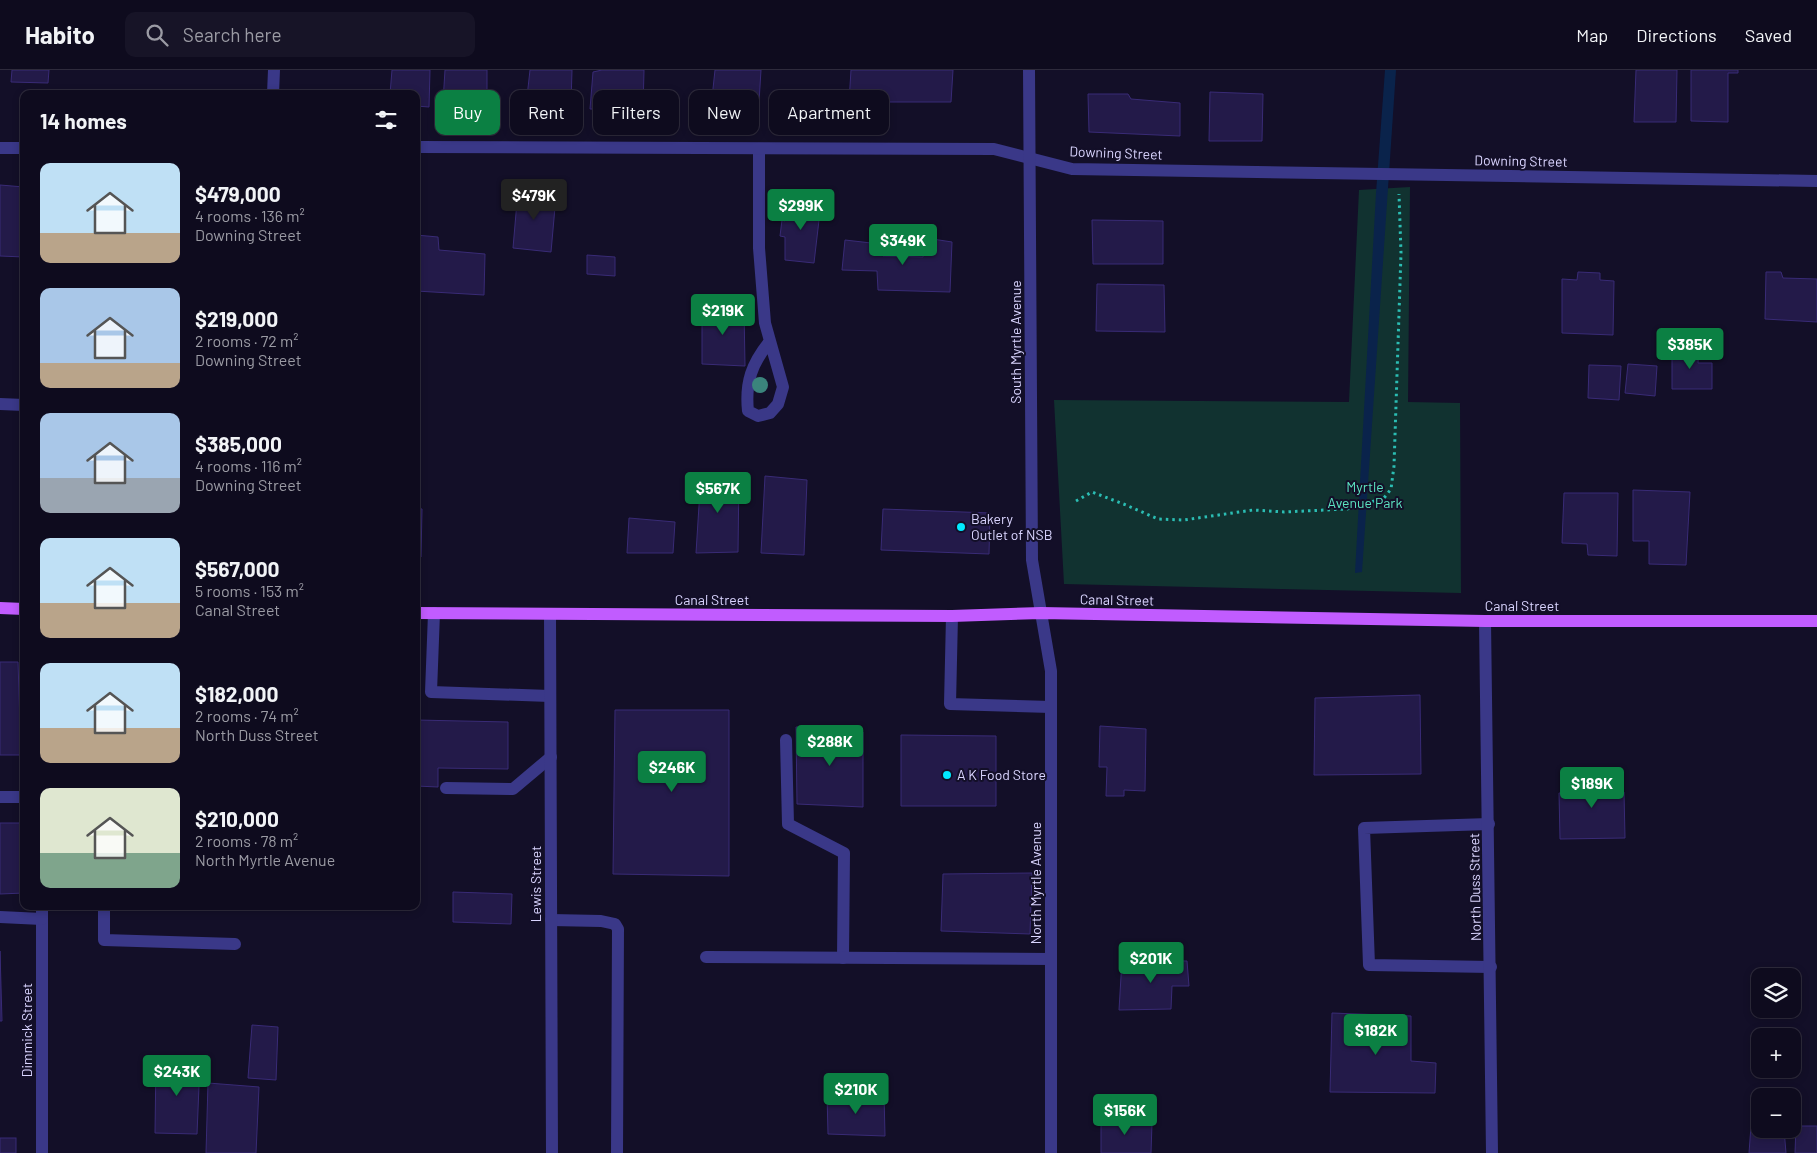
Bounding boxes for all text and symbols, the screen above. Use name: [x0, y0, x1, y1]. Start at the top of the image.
search box: [125, 12, 475, 57]
text: Habito: [25, 20, 95, 49]
icon: search: [143, 21, 171, 49]
text: Search here: [183, 23, 282, 46]
text: Map: [1576, 24, 1608, 46]
text: Directions: [1636, 24, 1717, 46]
text: Saved: [1745, 24, 1792, 46]
chip: Buy: [435, 90, 500, 135]
chip: Rent: [510, 90, 583, 135]
chip: Filters: [593, 90, 679, 135]
chip: New: [689, 90, 759, 135]
chip: Apartment: [769, 90, 889, 135]
icon: filters: [372, 106, 400, 134]
text: 14 homes: [40, 108, 127, 133]
street label: Downing Street: [1069, 142, 1163, 163]
street label: Downing Street: [1474, 151, 1568, 170]
pin: $479K: [499, 178, 569, 221]
text: $479,000: [195, 181, 281, 206]
icon: home: [80, 183, 140, 243]
text: $479K: [512, 185, 556, 204]
pin: $299K: [766, 189, 836, 231]
text: $299K: [778, 195, 824, 214]
text: 4 rooms · 136 m²: [195, 206, 305, 225]
pin: $349K: [868, 224, 938, 266]
text: Downing Street: [195, 225, 302, 244]
text: $349K: [880, 230, 926, 249]
street label: South Myrtle Avenue: [1007, 280, 1024, 404]
pin: $219K: [688, 294, 758, 336]
text: $219K: [702, 300, 744, 319]
text: $219,000: [195, 306, 278, 331]
icon: home: [80, 308, 140, 368]
pin: $385K: [1655, 328, 1725, 370]
text: 2 rooms · 72 m²: [195, 331, 298, 350]
text: $385K: [1667, 334, 1713, 353]
text: Downing Street: [195, 350, 302, 369]
text: $385,000: [195, 431, 282, 456]
icon: home: [80, 433, 140, 493]
text: 4 rooms · 116 m²: [195, 456, 302, 475]
pin: $567K: [683, 472, 753, 514]
text: Downing Street: [195, 475, 302, 494]
text: $567K: [696, 478, 740, 497]
park label: Myrtle Avenue Park: [1328, 478, 1402, 511]
place label: Bakery Outlet of NSB: [971, 510, 1053, 543]
marker: Bakery Outlet of NSB: [955, 521, 967, 533]
text: $567,000: [195, 556, 280, 581]
icon: home: [80, 558, 140, 618]
text: 5 rooms · 153 m²: [195, 581, 304, 600]
street label: Canal Street: [1080, 590, 1154, 609]
street label: Canal Street: [675, 591, 749, 608]
street label: Canal Street: [1485, 597, 1559, 614]
text: Canal Street: [195, 600, 280, 619]
text: $182,000: [195, 681, 279, 706]
icon: home: [80, 683, 140, 743]
text: 2 rooms · 74 m²: [195, 706, 299, 725]
pin: $288K: [795, 724, 865, 767]
text: North Duss Street: [195, 725, 319, 744]
text: $288K: [807, 731, 853, 750]
pin: $246K: [637, 750, 707, 793]
text: $246K: [649, 757, 695, 776]
place label: A K Food Store: [957, 766, 1046, 783]
pin: $189K: [1557, 766, 1627, 809]
marker: A K Food Store: [941, 769, 953, 781]
text: $189K: [1571, 773, 1613, 792]
text: $210,000: [195, 806, 279, 831]
icon: home: [80, 808, 140, 868]
street label: North Myrtle Avenue: [1027, 822, 1044, 944]
text: 2 rooms · 78 m²: [195, 831, 298, 850]
street label: North Duss Street: [1465, 833, 1484, 941]
street label: Lewis Street: [527, 846, 544, 922]
text: North Myrtle Avenue: [195, 850, 335, 869]
pin: $201K: [1116, 942, 1186, 984]
text: $201K: [1130, 948, 1172, 967]
map controls: [1751, 968, 1801, 1138]
button: layers: [1751, 968, 1801, 1018]
street label: Dimmick Street: [18, 983, 35, 1077]
pin: $182K: [1341, 1014, 1411, 1056]
text: $182K: [1355, 1020, 1397, 1039]
button: +: [1751, 1028, 1801, 1078]
pin: $243K: [142, 1054, 212, 1097]
text: $243K: [154, 1061, 200, 1080]
pin: $210K: [821, 1072, 891, 1115]
text: $210K: [835, 1079, 877, 1098]
button: −: [1751, 1088, 1801, 1138]
pin: $156K: [1090, 1094, 1160, 1136]
text: $156K: [1104, 1100, 1146, 1119]

